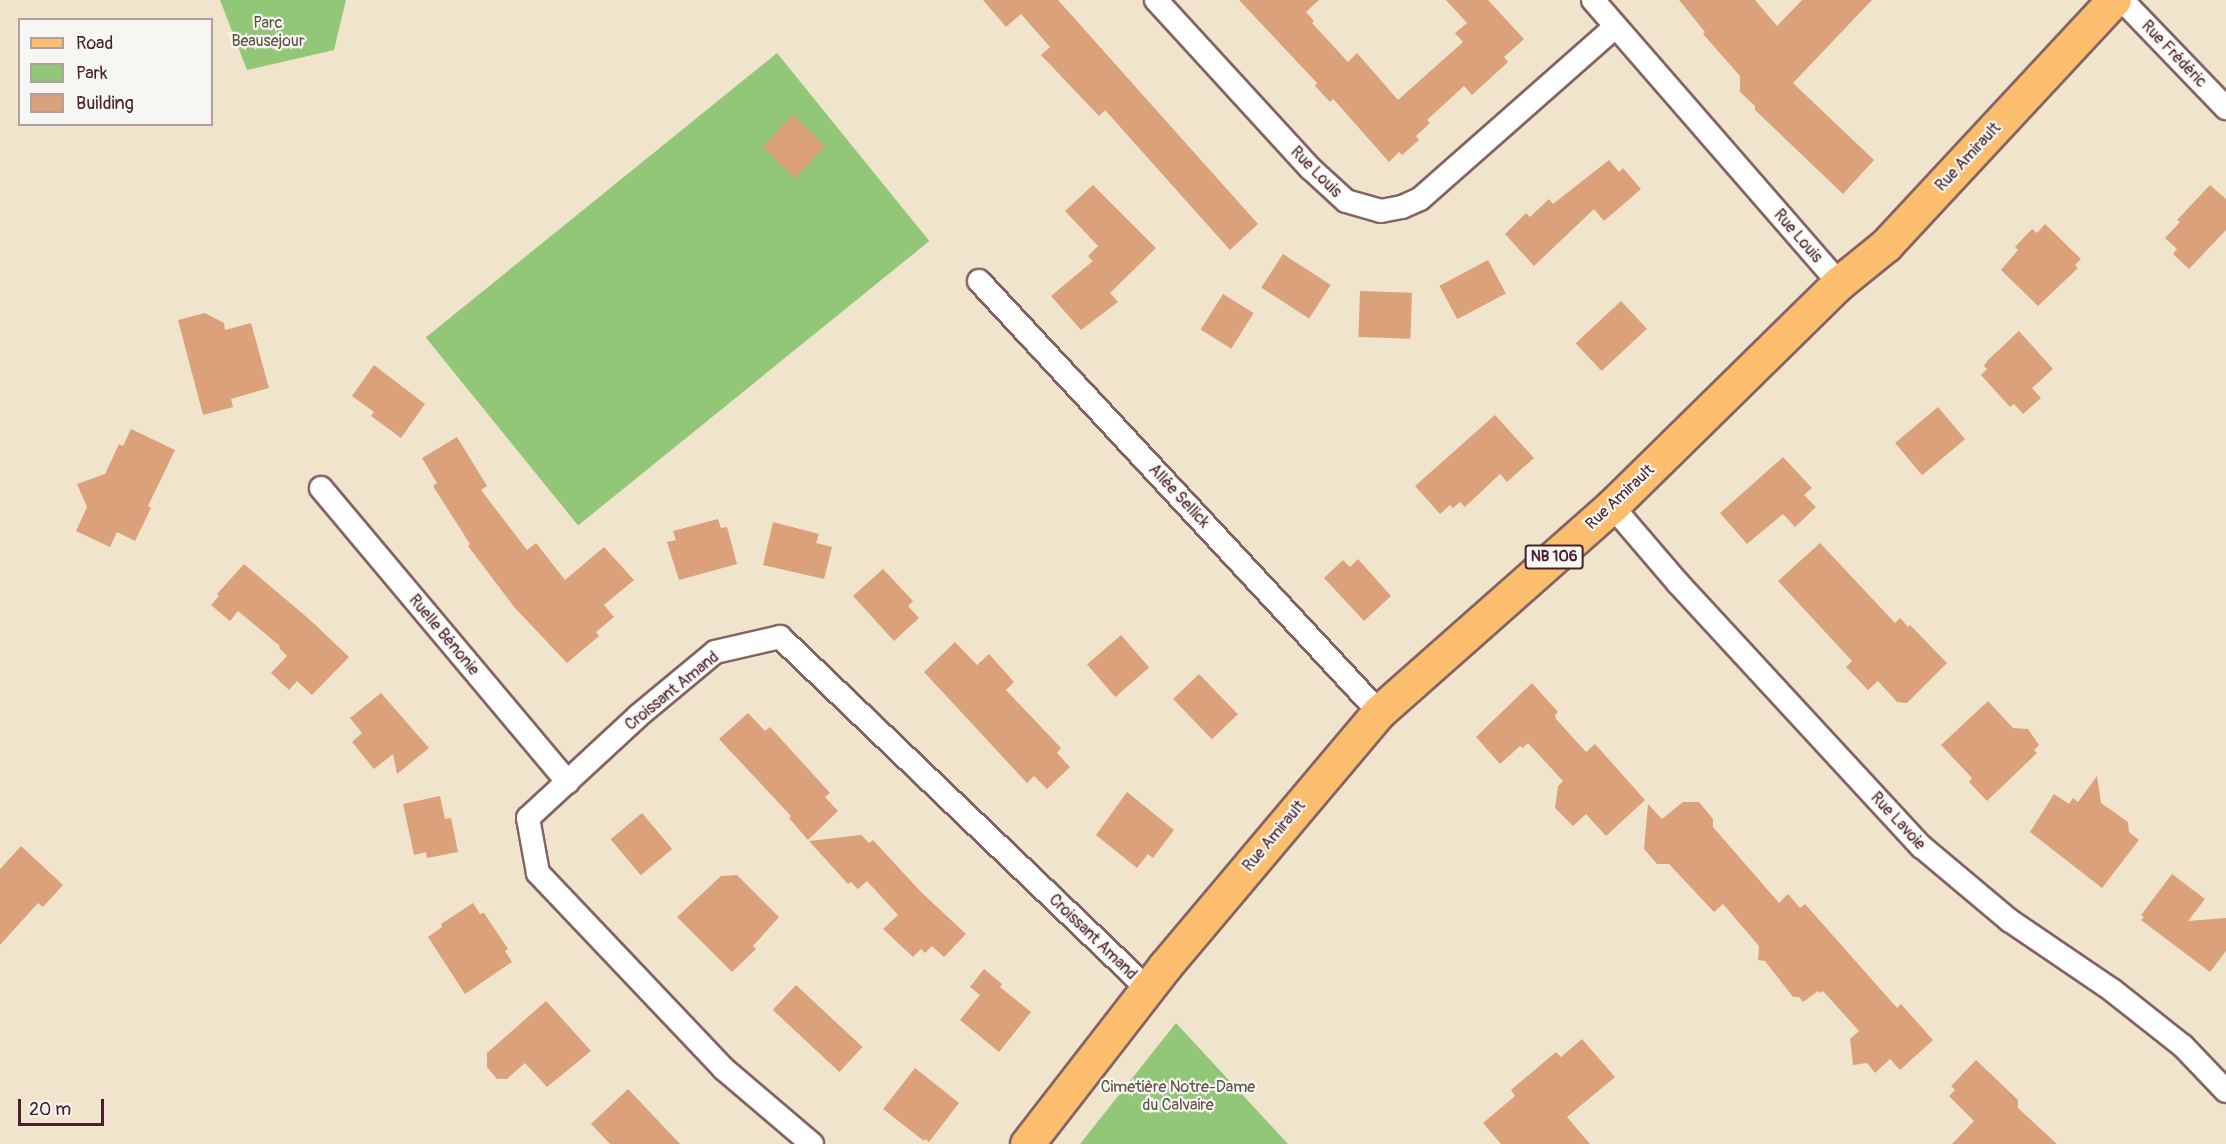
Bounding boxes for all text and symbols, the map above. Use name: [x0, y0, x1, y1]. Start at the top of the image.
park label: Parc Beausejour: [231, 13, 305, 51]
street label: Rue Frédéric: [2137, 17, 2211, 91]
legend: [18, 18, 213, 126]
text: Road: [76, 32, 113, 55]
text: Park: [76, 62, 108, 85]
text: Building: [76, 92, 134, 115]
street label: Rue Amirault: [1931, 119, 2005, 195]
street label: Rue Louis: [1286, 142, 1346, 202]
street label: Rue Louis: [1770, 205, 1826, 267]
street label: Allée Sellick: [1145, 460, 1213, 532]
street label: Rue Amirault: [1582, 460, 1658, 534]
road number: NB 106: [1524, 545, 1584, 569]
street label: Ruelle Bénonie: [405, 591, 483, 679]
street label: Croissant Amand: [621, 647, 723, 735]
street label: Rue Lavoie: [1867, 788, 1929, 854]
street label: Rue Amirault: [1239, 797, 1309, 875]
street label: Croissant Amand: [1045, 890, 1141, 984]
park label: Cimetière Notre-Dame du Calvaire: [1101, 1077, 1255, 1115]
scale bar: [21, 1087, 106, 1125]
text: 20 m: [29, 1098, 71, 1121]

